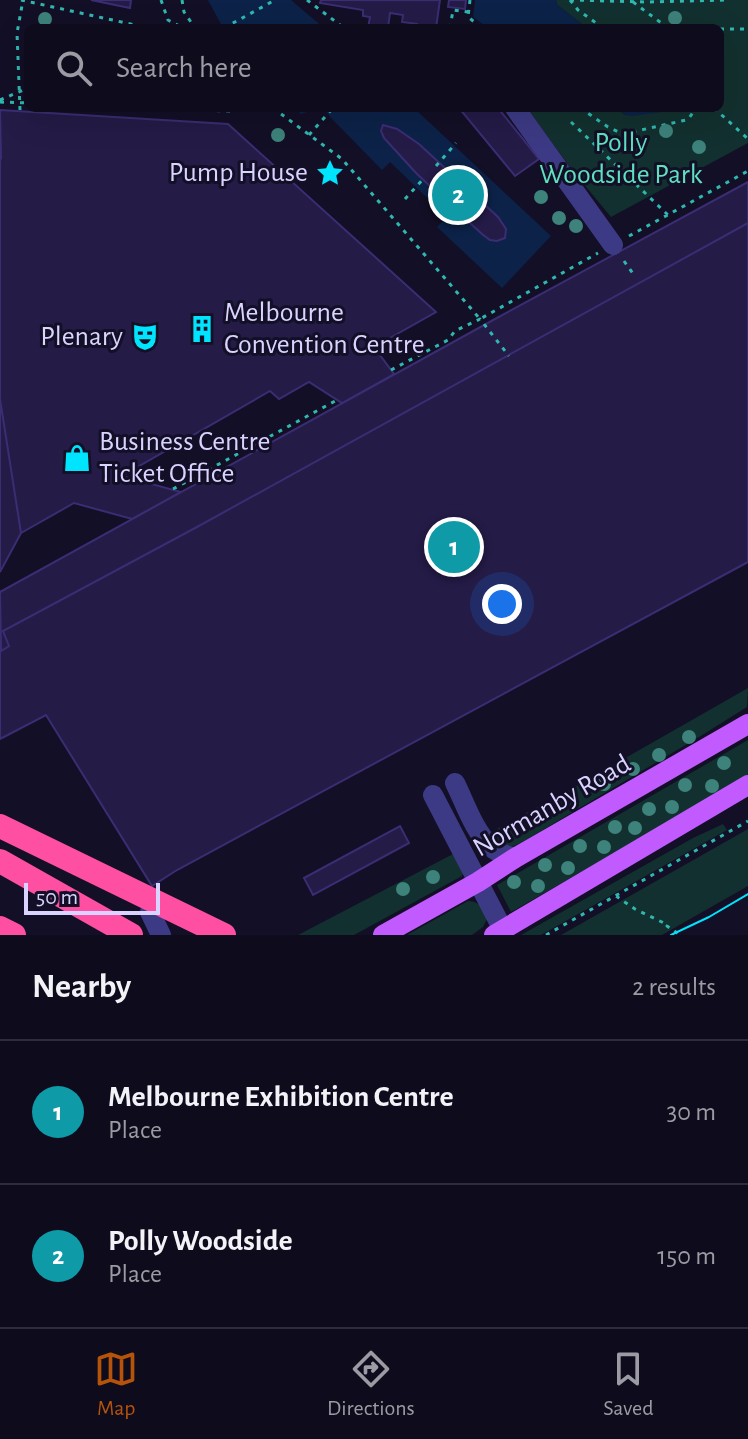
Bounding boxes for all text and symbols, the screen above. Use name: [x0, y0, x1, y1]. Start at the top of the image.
search box: [24, 24, 724, 112]
icon: search: [52, 46, 96, 90]
text: Search here: [116, 53, 252, 83]
park label: Polly Woodside Park: [539, 129, 703, 189]
place icon: Pump House: [315, 158, 345, 188]
place label: Pump House: [169, 159, 308, 187]
pin: 2: [432, 165, 484, 225]
place label: Melbourne Convention Centre: [224, 299, 425, 359]
building icon: Melbourne Convention Centre: [187, 314, 217, 344]
theatre icon: Plenary: [130, 322, 160, 352]
place label: Plenary: [40, 323, 123, 351]
place label: Business Centre Ticket Office: [99, 428, 270, 488]
shop icon: Business Centre Ticket Office: [62, 443, 92, 473]
pin: 1: [428, 517, 480, 577]
your location: [482, 584, 522, 624]
street label: Normanby Road: [468, 750, 636, 862]
scale bar: [24, 879, 160, 915]
text: 50 m: [36, 886, 78, 908]
text: Nearby: [32, 970, 131, 1004]
text: 2 results: [632, 974, 716, 1000]
text: Melbourne Exhibition Centre: [108, 1082, 454, 1112]
text: 1: [53, 1099, 63, 1125]
text: 30 m: [666, 1099, 716, 1125]
text: Place: [108, 1117, 162, 1143]
text: Polly Woodside: [108, 1226, 293, 1256]
text: 2: [52, 1243, 64, 1269]
text: 150 m: [657, 1243, 716, 1269]
text: Place: [108, 1261, 162, 1287]
tab: Map: [94, 1347, 138, 1421]
tab: Directions: [327, 1347, 415, 1421]
tab: Saved: [603, 1347, 654, 1421]

